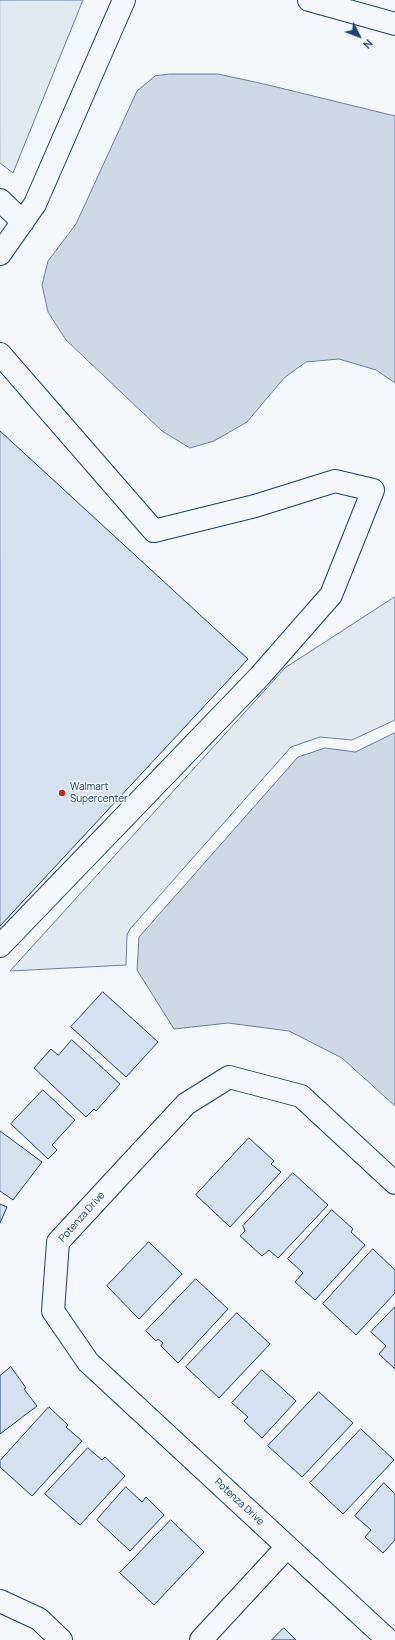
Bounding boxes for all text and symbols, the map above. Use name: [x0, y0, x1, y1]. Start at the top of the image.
north arrow: [339, 16, 379, 56]
text: N: [360, 36, 377, 52]
place label: Walmart Supercenter: [70, 781, 128, 804]
marker: Walmart Supercenter: [57, 788, 67, 798]
street label: Potenza Drive: [56, 1189, 108, 1245]
street label: Potenza Drive: [212, 1476, 266, 1528]

